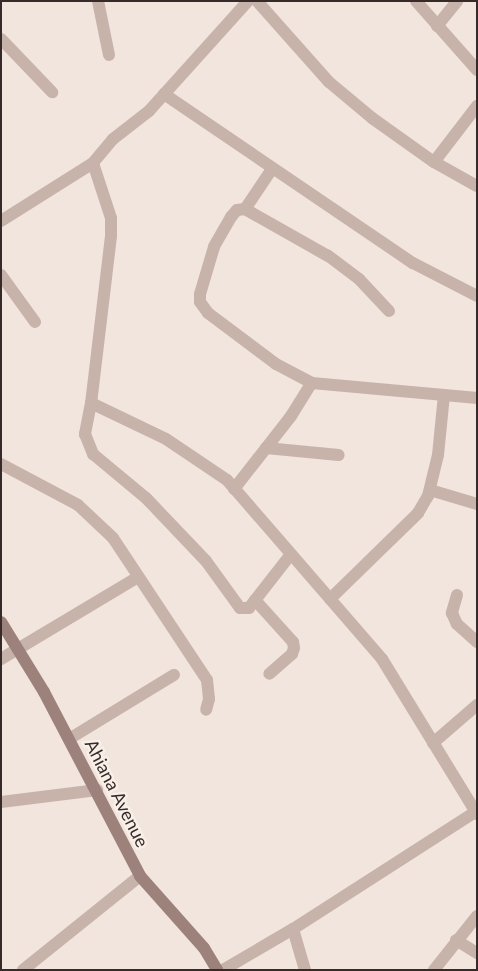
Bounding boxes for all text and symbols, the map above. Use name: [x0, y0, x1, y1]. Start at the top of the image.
street label: Ahiana Avenue: [80, 735, 154, 851]

